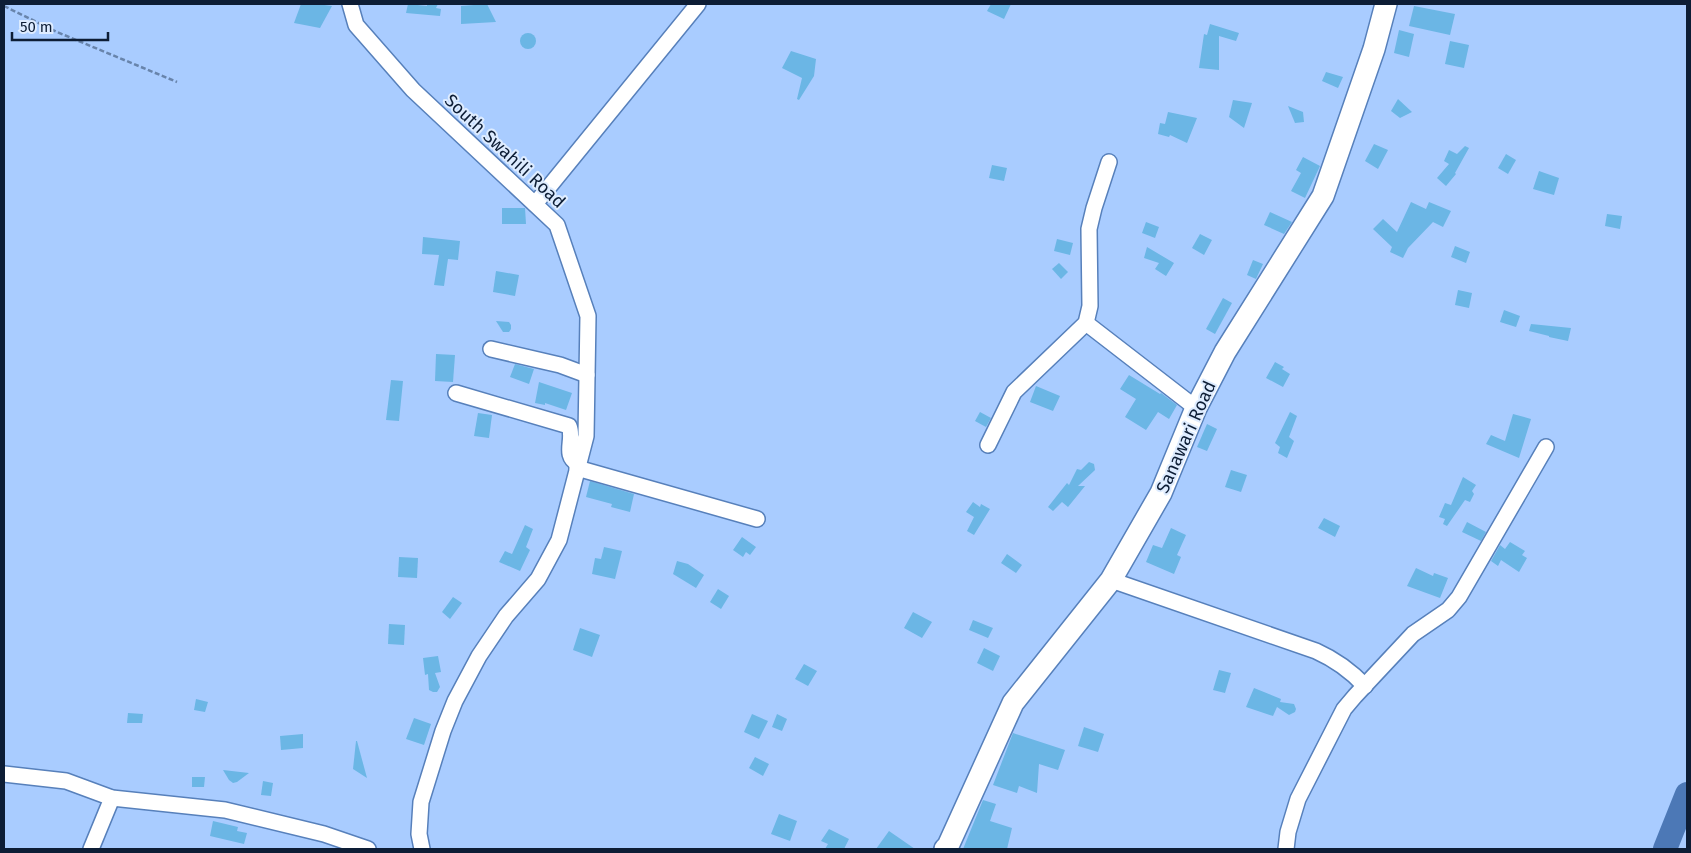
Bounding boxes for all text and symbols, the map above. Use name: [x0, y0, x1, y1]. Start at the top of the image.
scale bar: [12, 10, 109, 42]
text: 50 m: [20, 18, 53, 36]
street label: South Swahili Road: [440, 89, 570, 213]
street label: Sanawari Road: [1151, 377, 1221, 497]

